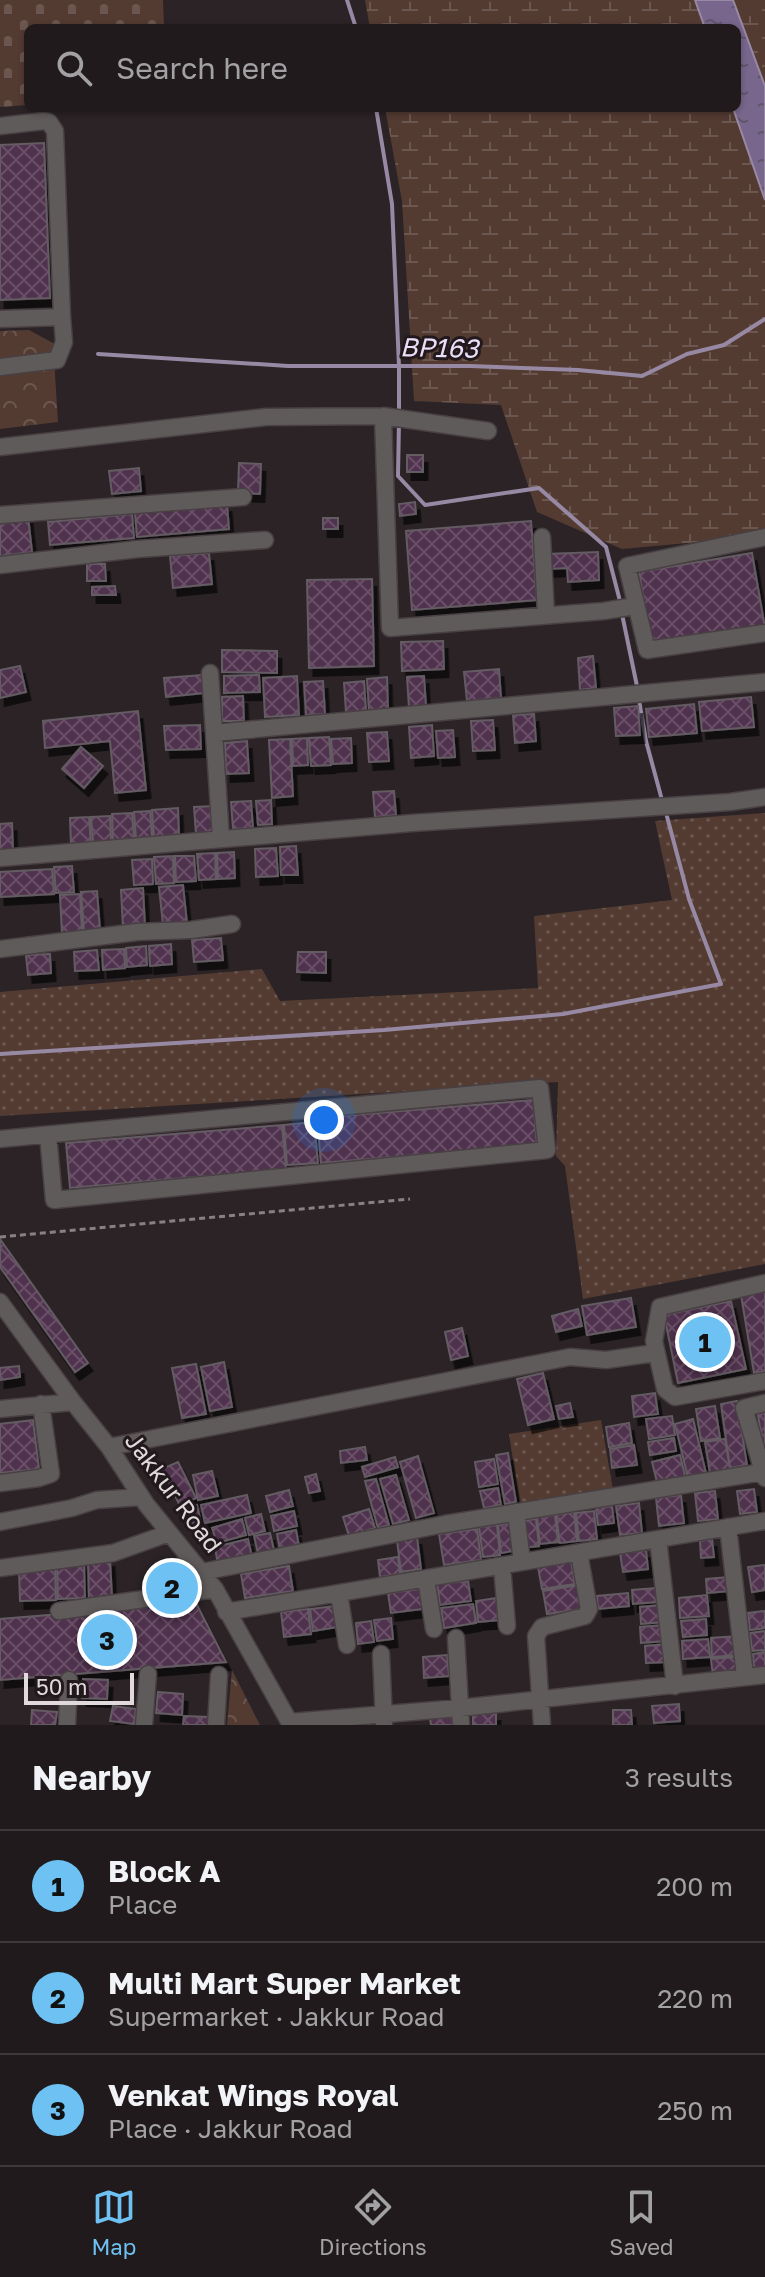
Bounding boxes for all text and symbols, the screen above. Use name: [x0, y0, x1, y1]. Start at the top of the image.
search box: [24, 24, 741, 112]
icon: search: [52, 46, 96, 90]
text: Search here: [116, 50, 288, 86]
water label: BP163: [400, 331, 481, 364]
your location: [304, 1100, 344, 1140]
pin: 1: [679, 1312, 731, 1372]
street label: Jakkur Road: [120, 1426, 229, 1558]
pin: 2: [146, 1558, 198, 1618]
pin: 3: [81, 1610, 133, 1670]
scale bar: [24, 1669, 134, 1705]
text: 50 m: [36, 1673, 87, 1700]
text: Nearby: [32, 1757, 152, 1797]
text: 3 results: [625, 1762, 733, 1793]
text: Block A: [108, 1853, 221, 1889]
text: 1: [51, 1871, 65, 1902]
text: 200 m: [656, 1871, 733, 1902]
text: Place: [108, 1889, 177, 1920]
text: Multi Mart Super Market: [108, 1965, 461, 2001]
text: 2: [50, 1983, 66, 2014]
text: 220 m: [657, 1983, 733, 2014]
text: Supermarket · Jakkur Road: [108, 2001, 444, 2032]
text: Venkat Wings Royal: [108, 2077, 399, 2113]
text: 3: [50, 2095, 66, 2126]
text: 250 m: [657, 2095, 733, 2126]
text: Place · Jakkur Road: [108, 2113, 353, 2144]
tab: Map: [91, 2185, 136, 2260]
tab: Directions: [319, 2185, 427, 2260]
tab: Saved: [609, 2185, 674, 2260]

